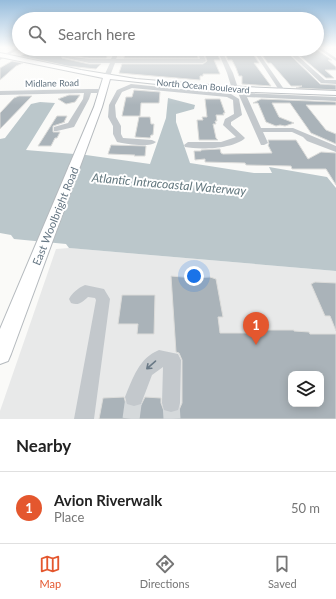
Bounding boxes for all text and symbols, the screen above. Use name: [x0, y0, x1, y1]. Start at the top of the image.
search box: [12, 12, 324, 56]
icon: search: [26, 23, 48, 45]
text: Search here: [58, 25, 135, 43]
street label: North Ocean Boulevard: [156, 76, 250, 96]
street label: Midlane Road: [25, 77, 79, 89]
street label: East Woolbright Road: [29, 165, 81, 267]
water label: Atlantic Intracoastal Waterway: [90, 170, 247, 198]
your location: [184, 266, 204, 286]
pin: 1: [243, 312, 269, 345]
one-way arrow: [146, 360, 156, 369]
map controls: [288, 371, 324, 407]
button: layers: [288, 371, 324, 407]
text: Nearby: [16, 435, 71, 456]
text: Avion Riverwalk: [54, 491, 162, 509]
text: 1: [25, 500, 33, 516]
text: 50 m: [291, 500, 320, 516]
text: Place: [54, 509, 84, 525]
tab: Map: [39, 553, 61, 590]
tab: Directions: [140, 553, 189, 590]
tab: Saved: [268, 553, 297, 590]

